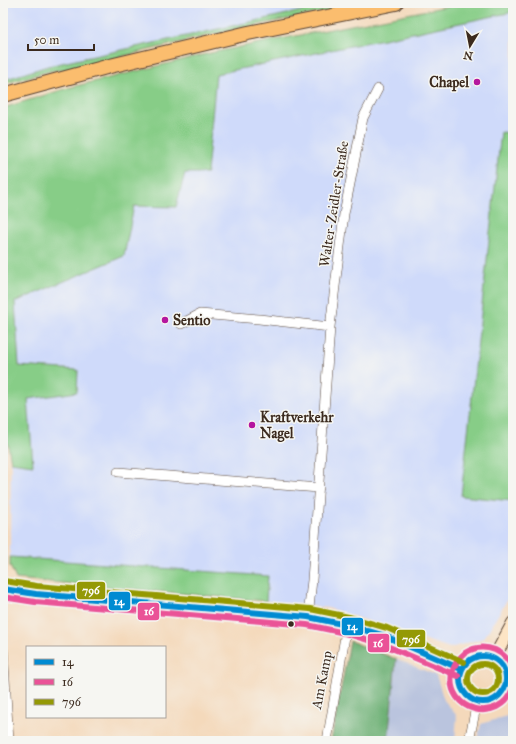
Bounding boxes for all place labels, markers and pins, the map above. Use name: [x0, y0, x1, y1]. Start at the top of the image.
place label: Chapel: [429, 74, 470, 92]
marker: Chapel: [472, 77, 482, 87]
place label: Sentio: [173, 312, 210, 329]
marker: Sentio: [160, 315, 170, 325]
place label: Kraftverkehr Nagel: [260, 409, 334, 443]
marker: Kraftverkehr Nagel: [247, 420, 257, 430]
unlabelled marker: [286, 619, 296, 629]

